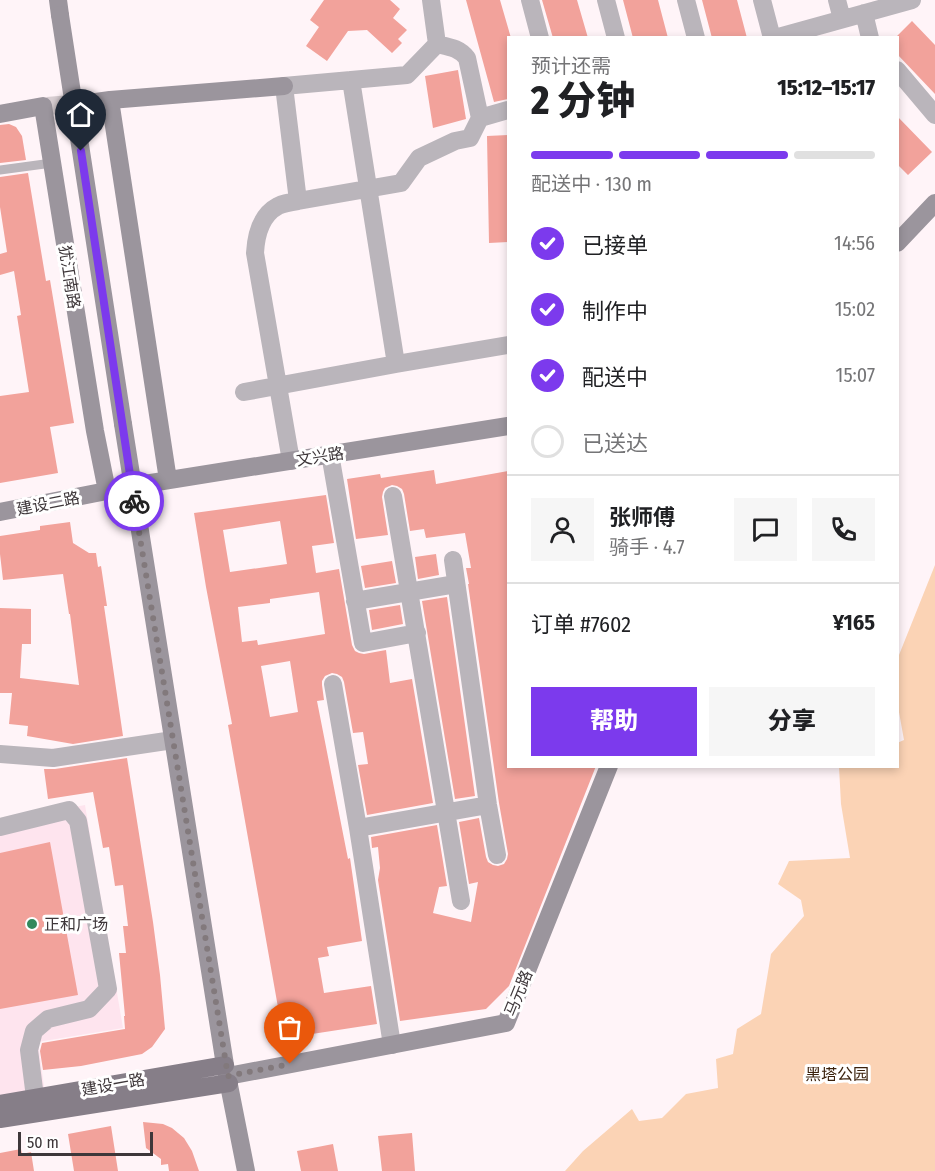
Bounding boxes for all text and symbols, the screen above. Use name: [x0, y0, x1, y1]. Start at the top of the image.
text: 预计还需: [531, 54, 611, 78]
text: 15:12–15:17: [777, 74, 875, 101]
text: 2 分钟: [531, 78, 635, 124]
pin: [55, 89, 106, 151]
icon: home: [64, 98, 97, 131]
text: 配送中 · 130 m: [531, 172, 652, 196]
icon: check: [531, 227, 564, 260]
text: 14:56: [834, 231, 875, 255]
text: 已接单: [582, 232, 648, 259]
street label: 犹江南路: [55, 244, 84, 310]
icon: check: [531, 293, 564, 326]
text: 15:02: [835, 297, 875, 321]
text: 制作中: [582, 298, 648, 325]
icon: check: [531, 359, 564, 392]
text: 15:07: [836, 363, 875, 387]
text: 配送中: [582, 364, 648, 391]
text: 已送达: [582, 430, 648, 457]
street label: 文兴路: [295, 443, 345, 470]
courier: [104, 471, 164, 531]
icon: bike: [118, 485, 151, 518]
street label: 建设二路: [15, 488, 81, 519]
button: person: [531, 498, 594, 561]
button: chat: [734, 498, 797, 561]
button: phone: [812, 498, 875, 561]
text: 张师傅: [609, 504, 675, 531]
text: 骑手 · 4.7: [609, 535, 685, 559]
text: ¥165: [833, 609, 875, 636]
text: 订单 #7602: [531, 611, 631, 638]
button: 帮助: [531, 687, 697, 756]
button: 分享: [709, 687, 875, 756]
place label: 正和广场: [44, 915, 108, 934]
marker: 正和广场: [25, 917, 39, 931]
street label: 马元路: [501, 967, 536, 1019]
pin: [264, 1002, 315, 1064]
icon: bag: [273, 1011, 306, 1044]
park label: 黑塔公园: [805, 1065, 869, 1084]
street label: 建设一路: [80, 1070, 146, 1099]
scale bar: [18, 1129, 153, 1156]
text: 50 m: [27, 1133, 59, 1152]

